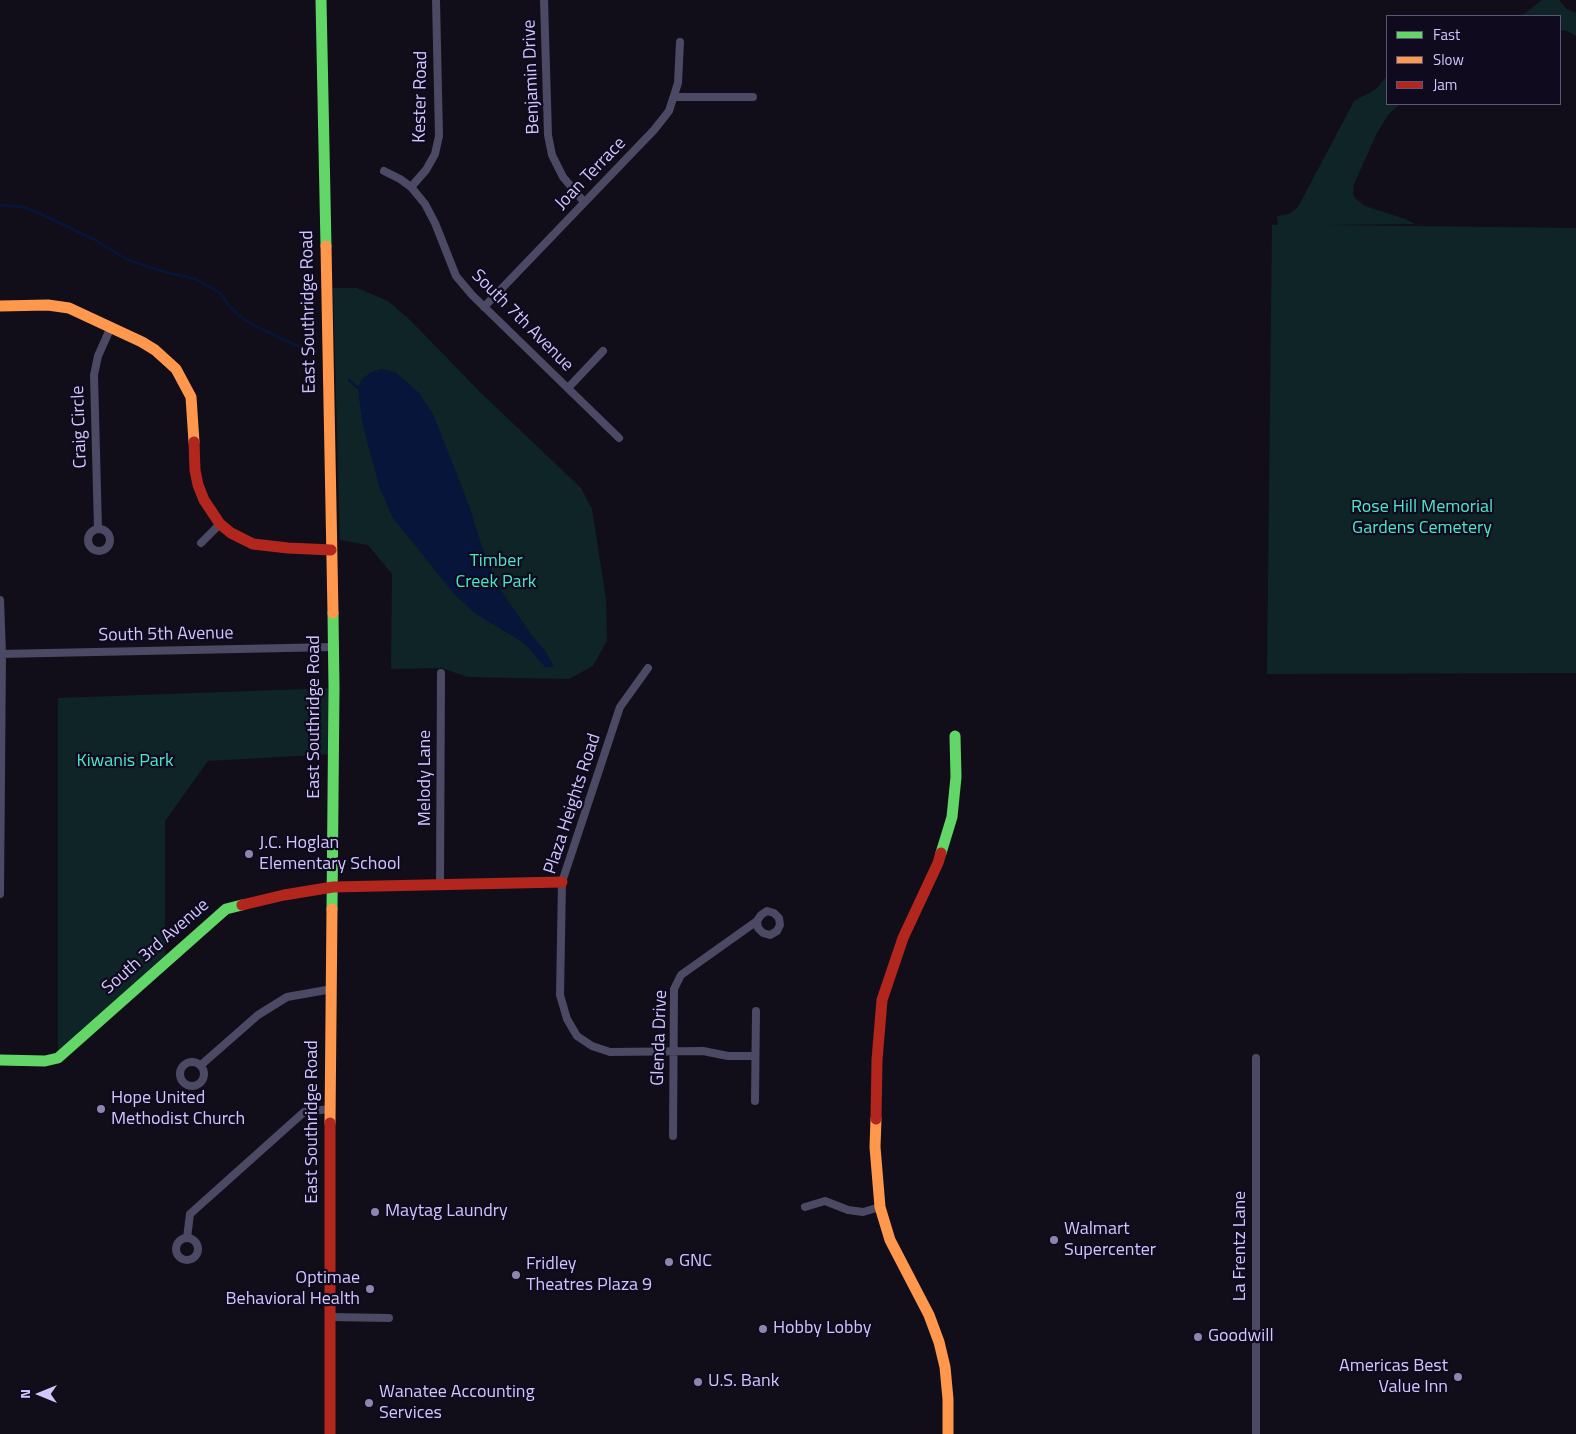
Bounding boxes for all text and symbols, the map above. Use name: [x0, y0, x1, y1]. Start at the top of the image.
legend: [1386, 15, 1561, 105]
street label: Benjamin Drive: [519, 19, 545, 135]
text: Fast: [1433, 23, 1460, 46]
text: Slow: [1433, 48, 1464, 71]
street label: Kester Road: [409, 51, 433, 143]
text: Jam: [1433, 73, 1457, 96]
street label: Joan Terrace: [551, 133, 631, 215]
street label: East Southridge Road: [297, 230, 321, 394]
street label: South 7th Avenue: [467, 266, 577, 376]
street label: Craig Circle: [68, 385, 92, 469]
park label: Rose Hill Memorial Gardens Cemetery: [1351, 497, 1493, 540]
park label: Timber Creek Park: [456, 551, 536, 594]
street label: South 5th Avenue: [98, 623, 234, 647]
street label: East Southridge Road: [304, 635, 326, 799]
street label: Melody Lane: [415, 730, 437, 826]
street label: Plaza Heights Road: [540, 731, 606, 877]
park label: Kiwanis Park: [76, 751, 174, 773]
place label: J.C. Hoglan Elementary School: [259, 833, 401, 876]
marker: J.C. Hoglan Elementary School: [243, 848, 255, 860]
street label: South 3rd Avenue: [98, 895, 214, 999]
street label: Glenda Drive: [648, 990, 672, 1086]
street label: East Southridge Road: [302, 1040, 324, 1204]
place label: Hope United Methodist Church: [111, 1088, 245, 1130]
marker: Hope United Methodist Church: [95, 1103, 107, 1115]
street label: La Frentz Lane: [1230, 1191, 1252, 1301]
place label: Maytag Laundry: [385, 1201, 508, 1223]
marker: Maytag Laundry: [369, 1206, 381, 1218]
place label: Walmart Supercenter: [1064, 1219, 1156, 1262]
marker: Walmart Supercenter: [1048, 1234, 1060, 1246]
place label: GNC: [679, 1251, 712, 1273]
place label: Fridley Theatres Plaza 9: [526, 1254, 652, 1296]
marker: GNC: [663, 1256, 675, 1268]
place label: Optimae Behavioral Health: [225, 1268, 360, 1310]
marker: Fridley Theatres Plaza 9: [510, 1269, 522, 1281]
marker: Optimae Behavioral Health: [364, 1283, 376, 1295]
place label: Hobby Lobby: [773, 1318, 871, 1340]
marker: Hobby Lobby: [757, 1323, 769, 1335]
place label: Goodwill: [1208, 1326, 1274, 1348]
marker: Goodwill: [1192, 1331, 1204, 1343]
place label: Americas Best Value Inn: [1339, 1356, 1448, 1398]
north arrow: [15, 1369, 65, 1419]
place label: U.S. Bank: [708, 1371, 779, 1393]
marker: Americas Best Value Inn: [1452, 1371, 1464, 1383]
marker: U.S. Bank: [692, 1376, 704, 1388]
place label: Wanatee Accounting Services: [379, 1382, 535, 1425]
text: N: [14, 1389, 35, 1399]
marker: Wanatee Accounting Services: [363, 1397, 375, 1409]

